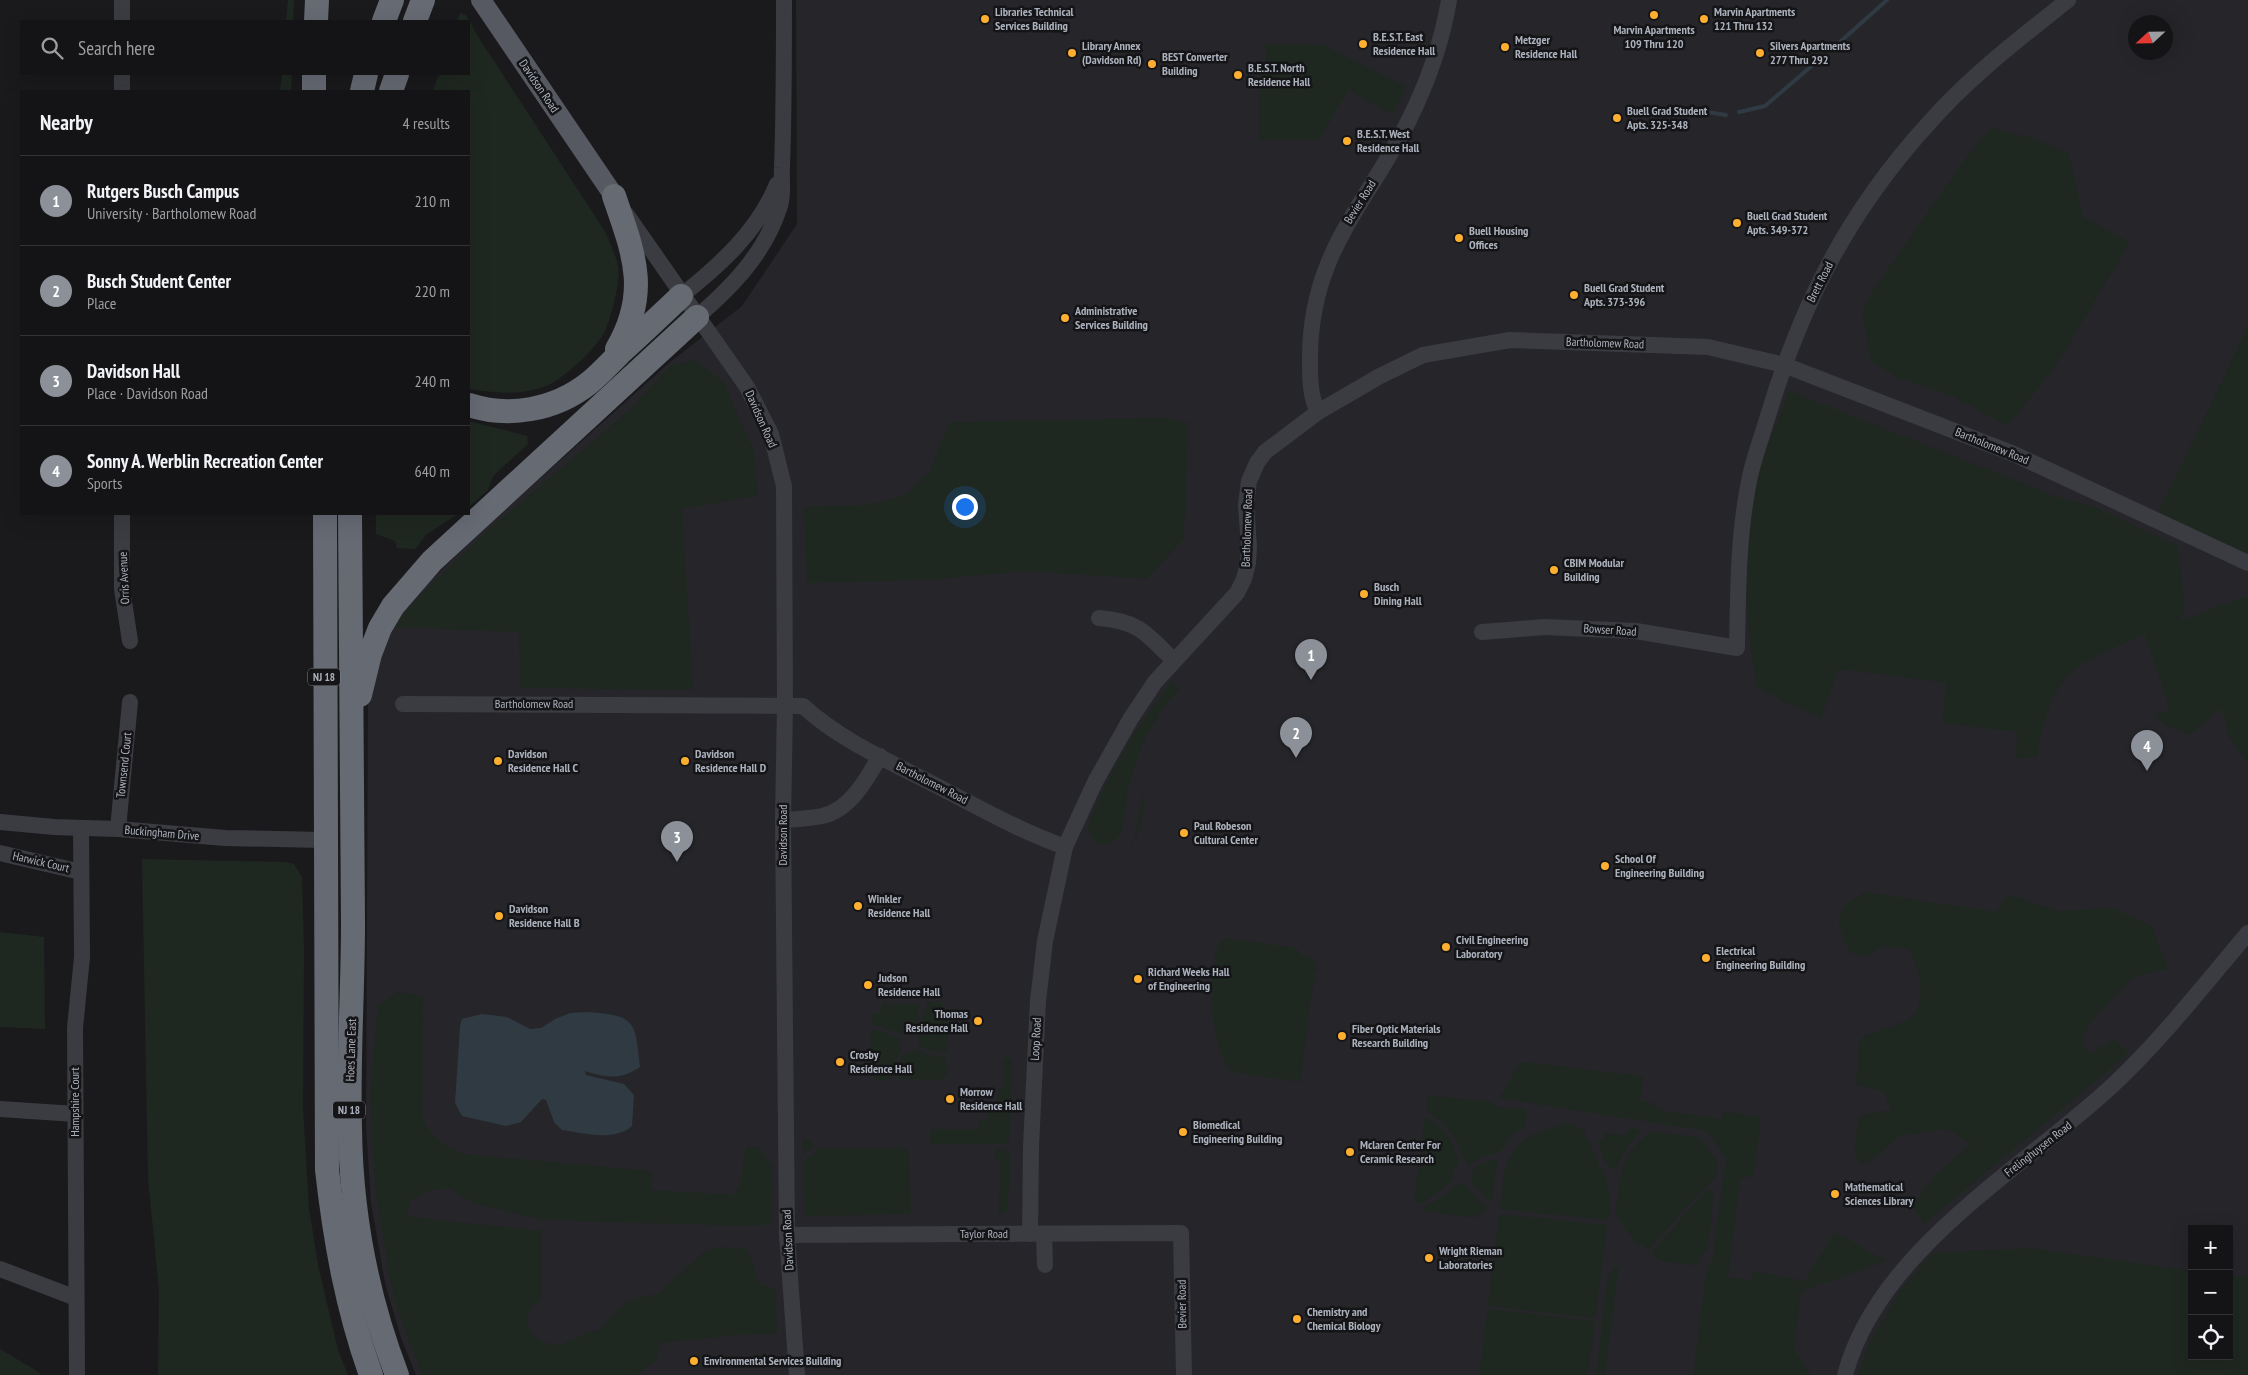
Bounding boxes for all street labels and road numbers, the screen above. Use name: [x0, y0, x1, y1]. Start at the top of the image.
street label: Davidson Road: [516, 56, 563, 115]
street label: Bevier Road: [1340, 177, 1379, 226]
street label: Brett Road: [1803, 259, 1836, 305]
street label: Bartholomew Road: [1566, 334, 1644, 351]
street label: Davidson Road: [742, 388, 781, 450]
street label: Bartholomew Road: [1953, 424, 2031, 467]
street label: Bartholomew Road: [1238, 489, 1255, 567]
street label: Orris Avenue: [115, 551, 132, 605]
street label: Bowser Road: [1583, 620, 1637, 639]
road number: NJ 18: [308, 669, 340, 686]
street label: Bartholomew Road: [495, 696, 573, 711]
street label: Townsend Court: [113, 731, 134, 799]
street label: Bartholomew Road: [894, 758, 971, 807]
street label: Davidson Road: [775, 804, 790, 866]
street label: Buckingham Drive: [124, 822, 200, 843]
street label: Harwick Court: [11, 848, 72, 875]
street label: Loop Road: [1027, 1017, 1044, 1061]
street label: Hoes Lane East: [342, 1018, 359, 1082]
street label: Hampshire Court: [67, 1067, 82, 1137]
road number: NJ 18: [333, 1102, 365, 1118]
street label: Frelinghuysen Road: [2001, 1118, 2074, 1180]
street label: Davidson Road: [778, 1209, 797, 1271]
street label: Taylor Road: [960, 1226, 1008, 1241]
street label: Bevier Road: [1174, 1279, 1189, 1329]

